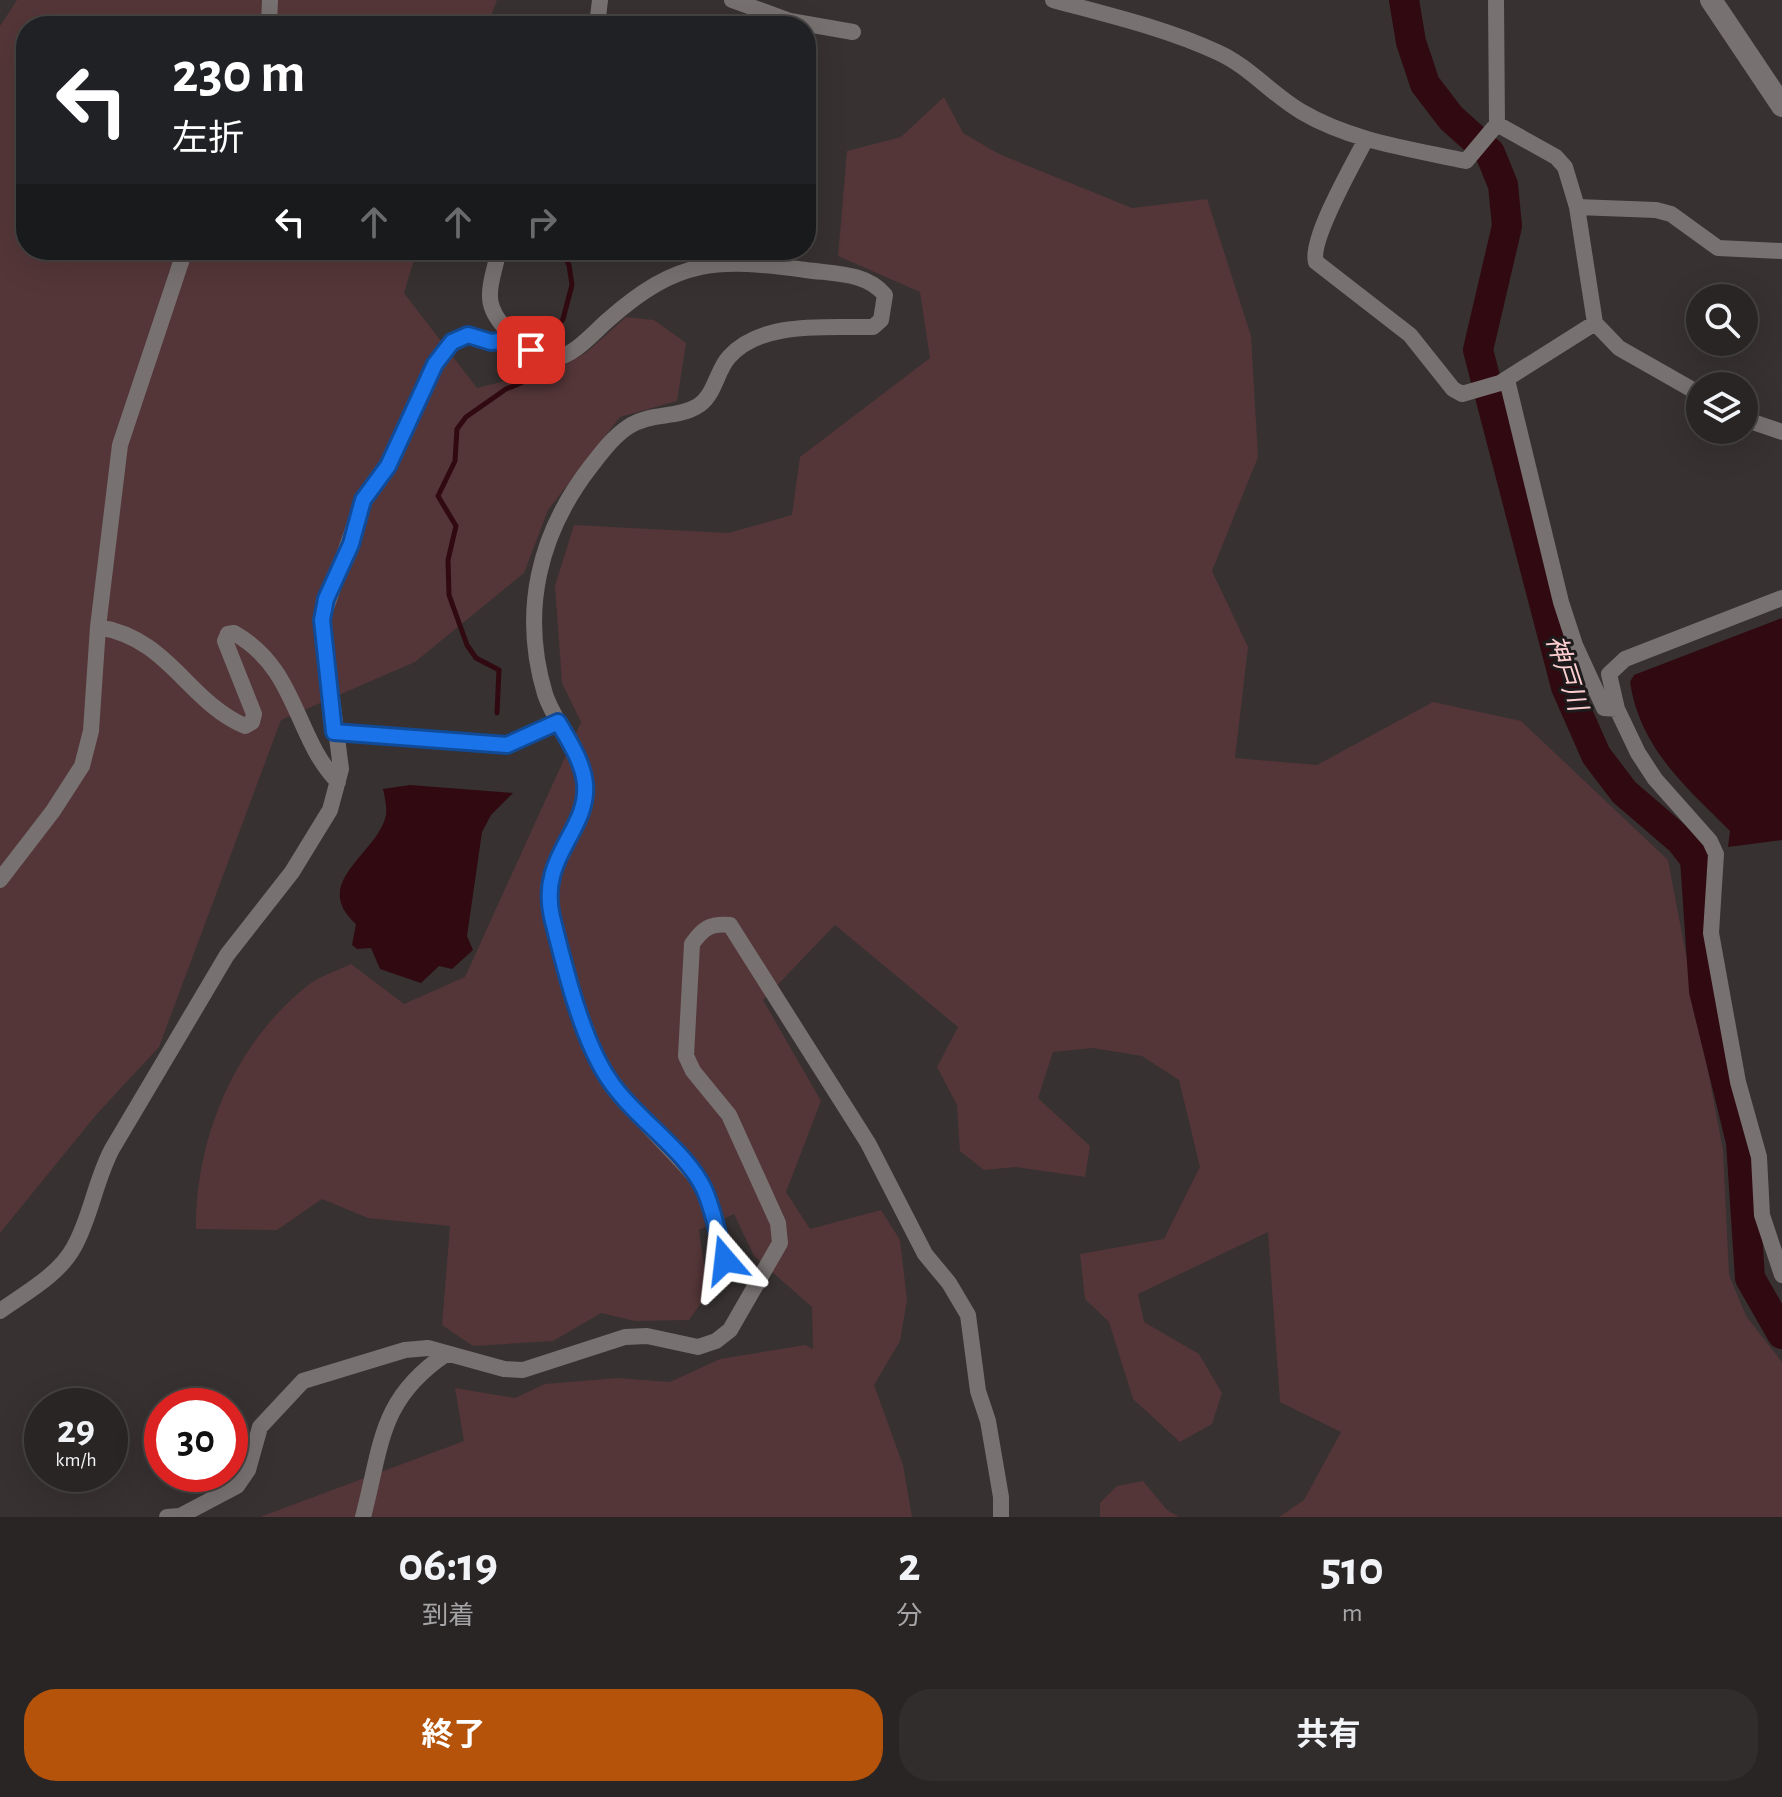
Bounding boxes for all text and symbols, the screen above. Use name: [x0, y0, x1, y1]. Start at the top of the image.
text: 230 m: [172, 46, 305, 102]
icon: left: [40, 48, 144, 152]
text: 左折: [172, 121, 244, 157]
icon: left: [268, 200, 312, 244]
icon: ahead: [352, 200, 396, 244]
icon: ahead: [436, 200, 480, 244]
icon: right: [520, 200, 564, 244]
map controls: [1686, 284, 1758, 444]
button: search: [1686, 284, 1758, 356]
pin: [497, 316, 565, 384]
icon: arrive: [509, 328, 553, 372]
button: layers: [1686, 372, 1758, 444]
water label: 神戸川: [1542, 632, 1592, 717]
position arrow: [683, 1218, 767, 1302]
speed limit sign: 30: [144, 1388, 248, 1492]
text: 29: [57, 1410, 95, 1450]
text: km/h: [55, 1450, 97, 1470]
text: 06:19: [398, 1542, 498, 1590]
text: 2: [898, 1542, 921, 1590]
text: 510: [1321, 1546, 1384, 1594]
text: m: [1342, 1600, 1363, 1626]
text: 到着: [422, 1603, 474, 1629]
text: 分: [896, 1603, 922, 1629]
button: 終了: [24, 1689, 883, 1781]
button: 共有: [899, 1689, 1758, 1781]

